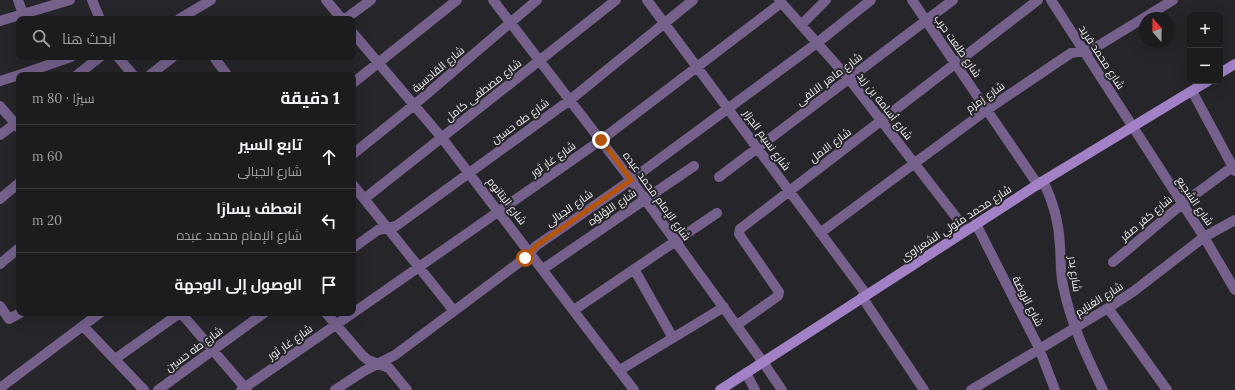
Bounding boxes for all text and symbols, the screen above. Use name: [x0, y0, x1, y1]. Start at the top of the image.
street label: شارع طلعت حرب: [931, 12, 985, 80]
north arrow: [1139, 12, 1175, 48]
map controls: [1187, 12, 1223, 84]
button: +: [1187, 12, 1223, 48]
search box: [16, 16, 356, 60]
street label: شارع محمد فريد: [1075, 22, 1128, 92]
icon: search: [30, 27, 52, 49]
text: ابحث هنا: [62, 29, 116, 48]
street label: شارع القادسية: [409, 43, 468, 96]
button: −: [1187, 48, 1223, 84]
street label: شارع ماهر الالفى: [793, 50, 865, 109]
street label: شارع مصطفى كامل: [442, 56, 525, 125]
street label: شارع أسامة بن زيد: [853, 69, 916, 143]
street label: شارع زمزم: [963, 79, 1008, 116]
text: 1 دقيقة: [281, 87, 340, 109]
text: سيرًا · 80 m: [32, 90, 95, 107]
street label: شارع طه حسين: [488, 95, 552, 147]
street label: شارع نسيم الجزار: [739, 106, 794, 174]
street label: شارع الامل: [806, 125, 854, 166]
route end: [592, 131, 610, 149]
text: تابع السير: [238, 135, 302, 154]
street label: شارع غار ثور: [527, 138, 579, 181]
icon: ahead: [318, 146, 340, 168]
text: 60 m: [32, 148, 63, 165]
street label: شارع الإمام محمد عبده: [619, 149, 694, 244]
text: شارع الجبالى: [238, 163, 302, 180]
street label: شارع الشجيع: [1173, 174, 1217, 229]
street label: شارع البتانوم: [483, 175, 530, 228]
street label: شارع محمد متولي الشعراوى: [898, 182, 1015, 266]
street label: شارع اللؤلؤه: [585, 186, 640, 229]
street label: شارع الجبالى: [543, 187, 596, 230]
street label: شارع كفر صقر: [1116, 192, 1176, 245]
text: انعطف يسارًا: [216, 199, 302, 218]
icon: left: [318, 210, 340, 232]
text: 20 m: [32, 212, 62, 229]
text: شارع الإمام محمد عبده: [176, 227, 302, 244]
route start: [516, 249, 534, 267]
street label: شارع بدر: [1064, 254, 1084, 293]
street label: شارع الروضة: [1008, 273, 1047, 329]
icon: arrive: [318, 274, 340, 296]
text: الوصول إلى الوجهة: [175, 275, 302, 294]
street label: شارع الغنايم: [1072, 279, 1126, 320]
street label: شارع غار ثور: [264, 321, 316, 364]
street label: شارع طه حسين: [162, 323, 226, 375]

